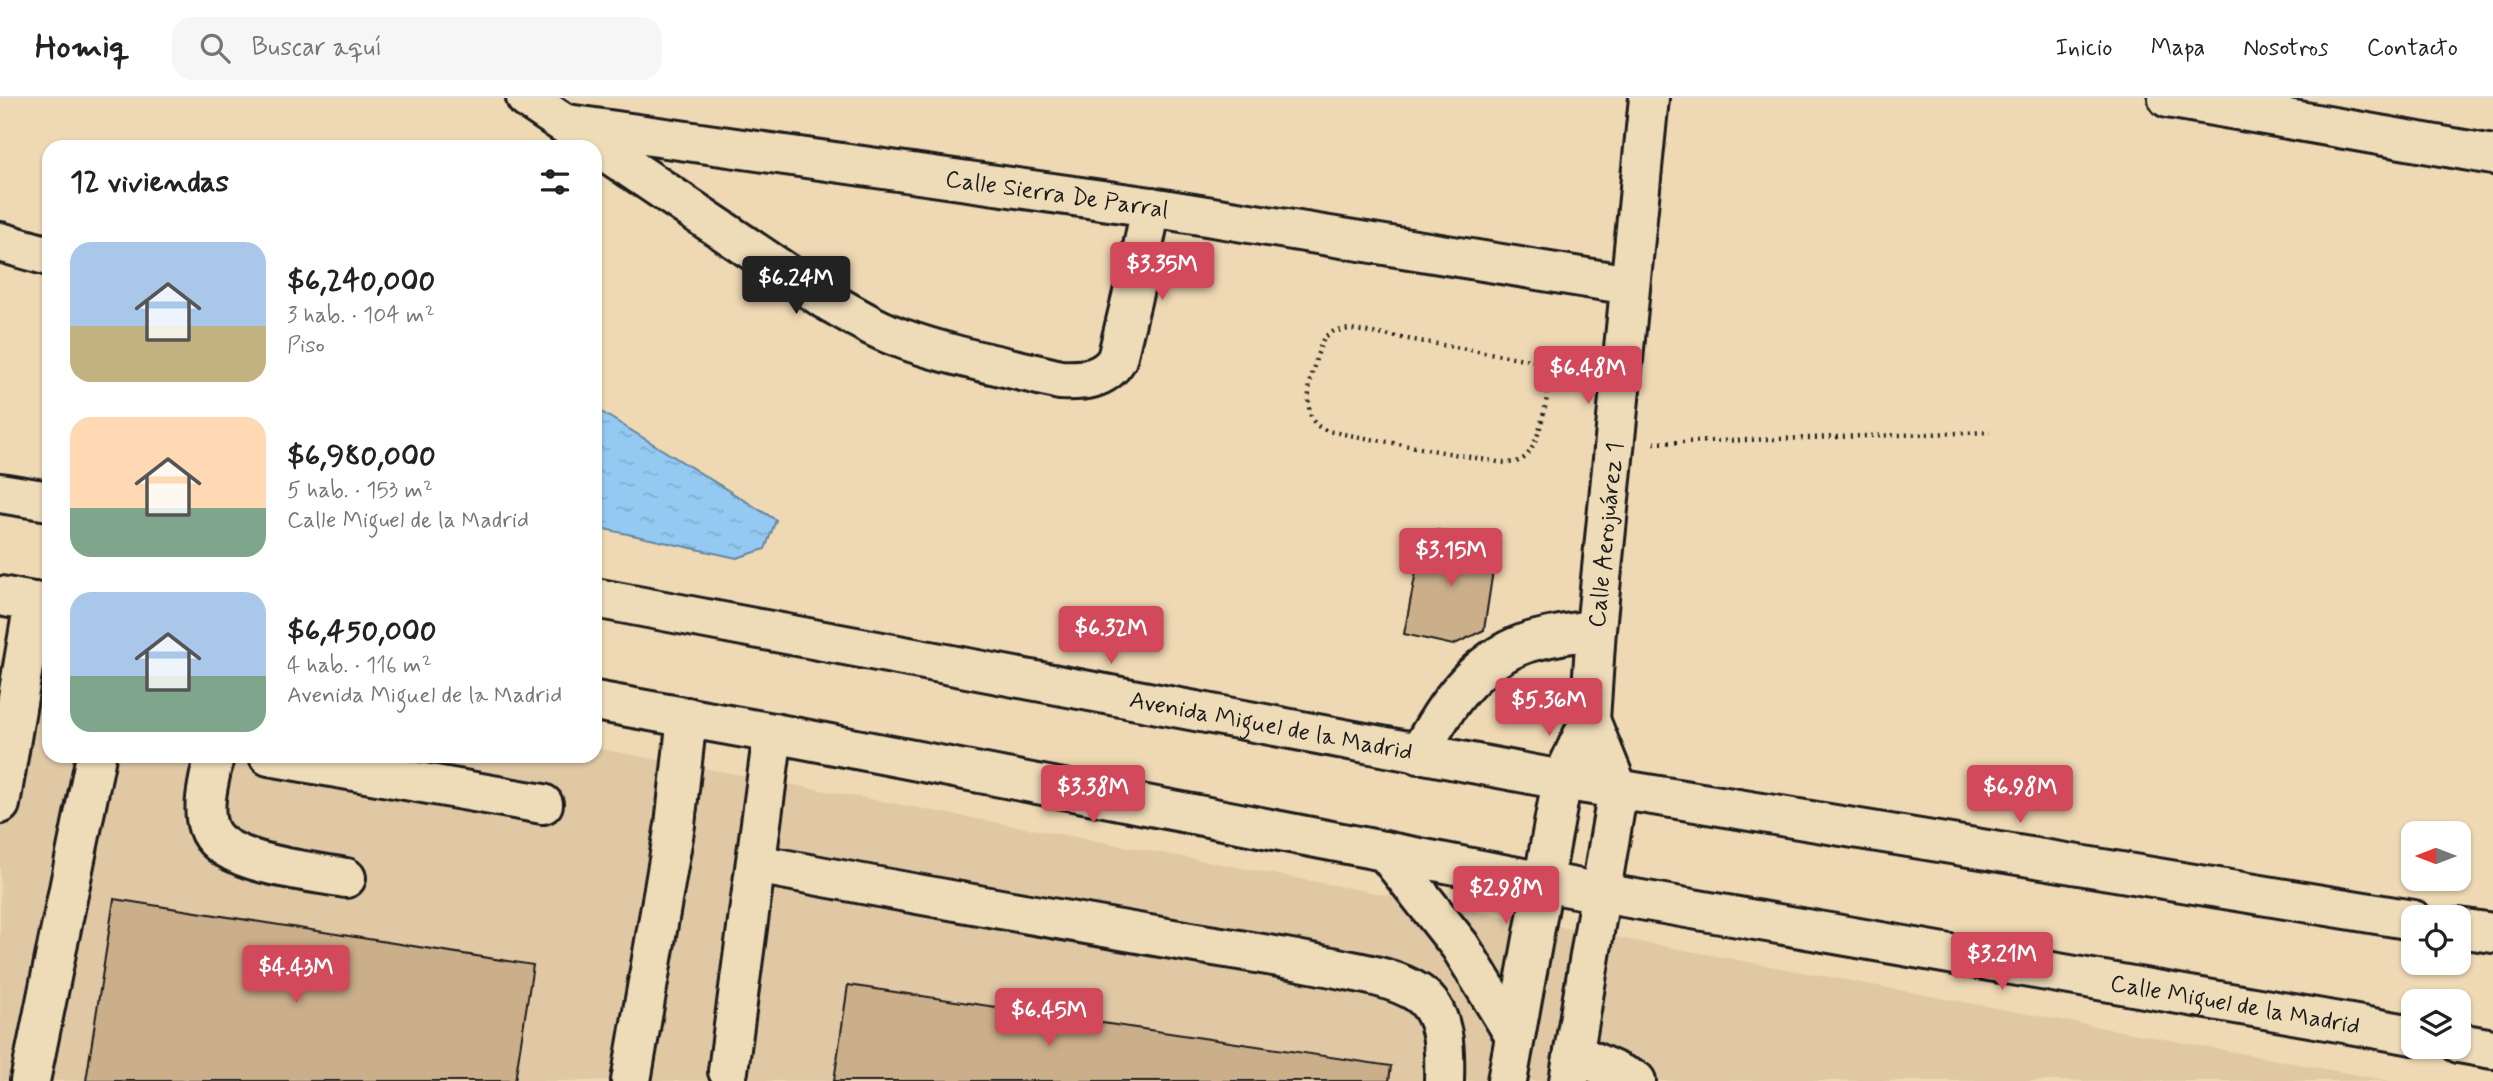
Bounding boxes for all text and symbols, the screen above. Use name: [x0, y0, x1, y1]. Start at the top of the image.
search box: [172, 17, 662, 80]
text: Homiq: [35, 26, 130, 70]
icon: search: [196, 29, 234, 67]
text: Buscar aquí: [252, 31, 382, 65]
text: Inicio: [2055, 33, 2113, 64]
text: Mapa: [2151, 33, 2205, 64]
text: Nosotros: [2243, 33, 2329, 64]
text: Contacto: [2367, 33, 2458, 64]
text: 12 viviendas: [70, 163, 229, 202]
icon: filters: [536, 163, 574, 201]
street label: Calle Sierra De Parral: [943, 164, 1171, 227]
pin: $3.35M: [1105, 242, 1219, 302]
text: $3.35M: [1126, 250, 1198, 280]
pin: $6.24M: [739, 256, 853, 316]
text: $6,240,000: [287, 262, 435, 301]
text: $6.24M: [758, 264, 834, 294]
icon: home: [126, 270, 210, 354]
text: 3 hab. · 104 m²: [287, 301, 435, 331]
text: Piso: [287, 331, 325, 361]
pin: $6.48M: [1531, 346, 1645, 406]
text: $6.48M: [1550, 354, 1626, 384]
text: $6,980,000: [287, 437, 436, 476]
street label: Calle Aerojuárez 1: [1582, 441, 1632, 629]
icon: home: [126, 445, 210, 529]
text: 5 hab. · 153 m²: [287, 476, 433, 506]
text: Calle Miguel de la Madrid: [287, 506, 529, 536]
pin: $3.15M: [1394, 528, 1508, 588]
text: $3.15M: [1415, 536, 1487, 566]
pin: $6.32M: [1054, 606, 1168, 666]
text: $6,450,000: [287, 612, 437, 651]
text: $6.32M: [1075, 614, 1147, 644]
icon: home: [126, 620, 210, 704]
text: 4 hab. · 116 m²: [287, 651, 432, 681]
pin: $5.36M: [1492, 678, 1606, 738]
text: Avenida Miguel de la Madrid: [287, 681, 562, 711]
street label: Avenida Miguel de la Madrid: [1127, 685, 1415, 769]
text: $5.36M: [1511, 686, 1587, 716]
pin: $3.38M: [1036, 766, 1150, 825]
pin: $6.98M: [1963, 766, 2077, 825]
text: $3.38M: [1057, 773, 1129, 803]
text: $6.98M: [1983, 773, 2057, 803]
north arrow: [2401, 821, 2471, 891]
map controls: [2401, 821, 2471, 1059]
pin: $2.98M: [1449, 866, 1563, 926]
text: $2.98M: [1469, 874, 1543, 904]
button: locate: [2401, 905, 2471, 975]
pin: $3.21M: [1945, 932, 2059, 992]
text: $3.21M: [1967, 940, 2037, 970]
pin: $4.43M: [239, 946, 353, 1005]
text: $4.43M: [258, 953, 334, 983]
street label: Calle Miguel de la Madrid: [2108, 968, 2362, 1042]
pin: $6.45M: [992, 988, 1106, 1048]
button: layers: [2401, 989, 2471, 1059]
text: $6.45M: [1011, 996, 1087, 1026]

